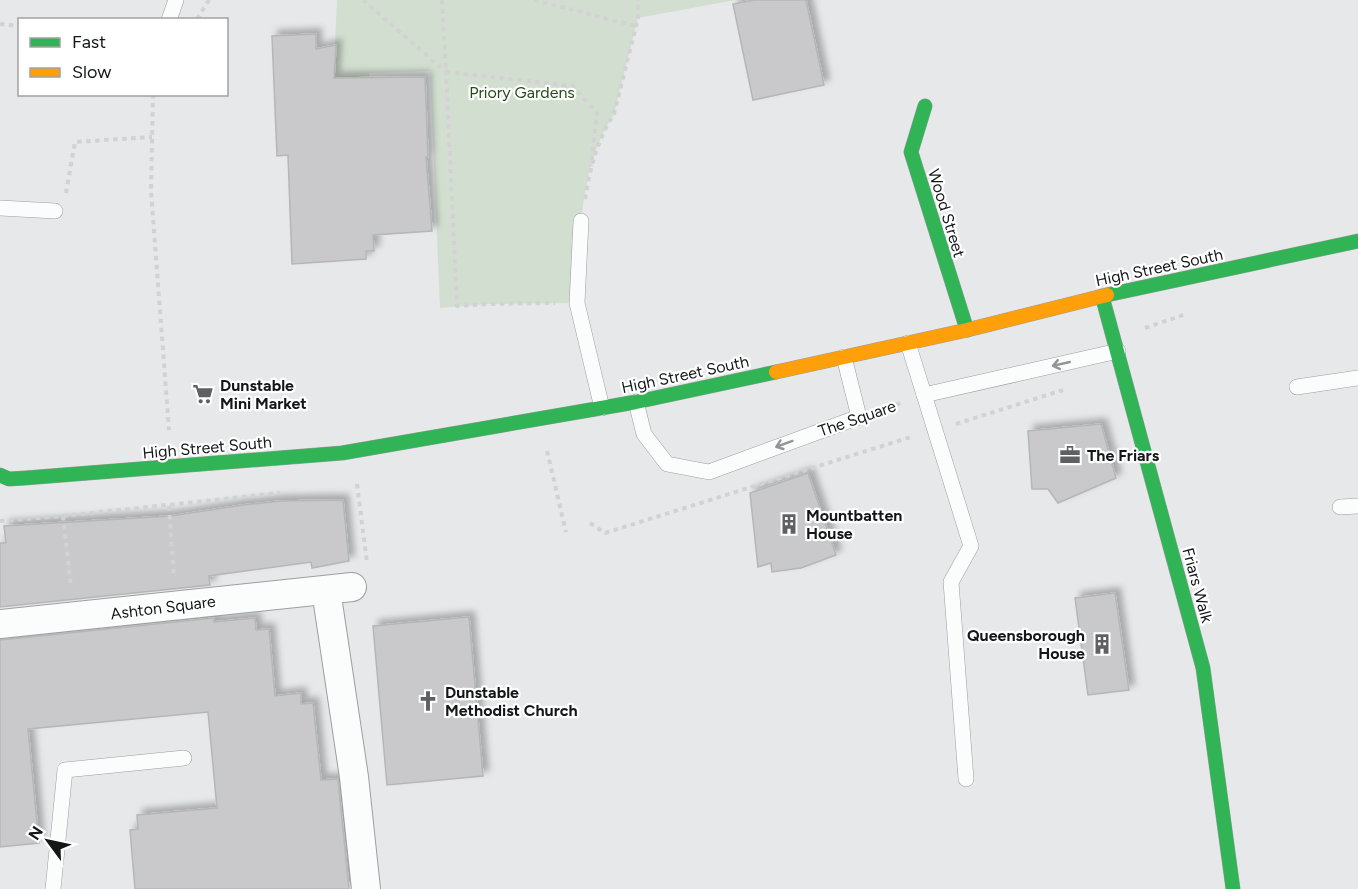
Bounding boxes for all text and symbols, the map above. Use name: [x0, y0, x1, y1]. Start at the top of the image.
legend: [18, 18, 228, 96]
text: Fast: [72, 31, 106, 53]
text: Slow: [72, 61, 111, 83]
park label: Priory Gardens: [469, 83, 575, 102]
street label: Wood Street: [924, 167, 969, 260]
street label: High Street South: [1094, 245, 1225, 290]
street label: High Street South: [620, 352, 751, 397]
one-way arrow: [1052, 359, 1072, 370]
place label: Dunstable Mini Market: [220, 376, 307, 413]
supermarket icon: Dunstable Mini Market: [191, 382, 215, 406]
street label: The Square: [816, 396, 899, 441]
street label: High Street South: [142, 432, 273, 463]
one-way arrow: [775, 439, 794, 450]
office icon: The Friars: [1058, 443, 1082, 467]
place label: The Friars: [1087, 446, 1160, 465]
place label: Mountbatten House: [806, 506, 902, 543]
building icon: Mountbatten House: [777, 512, 801, 536]
street label: Friars Walk: [1178, 546, 1217, 625]
street label: Ashton Square: [109, 592, 217, 623]
place label: Queensborough House: [967, 626, 1085, 663]
building icon: Queensborough House: [1090, 632, 1114, 656]
place label: Dunstable Methodist Church: [445, 683, 578, 720]
church icon: Dunstable Methodist Church: [416, 689, 440, 713]
north arrow: [18, 811, 78, 871]
text: N: [25, 823, 47, 843]

